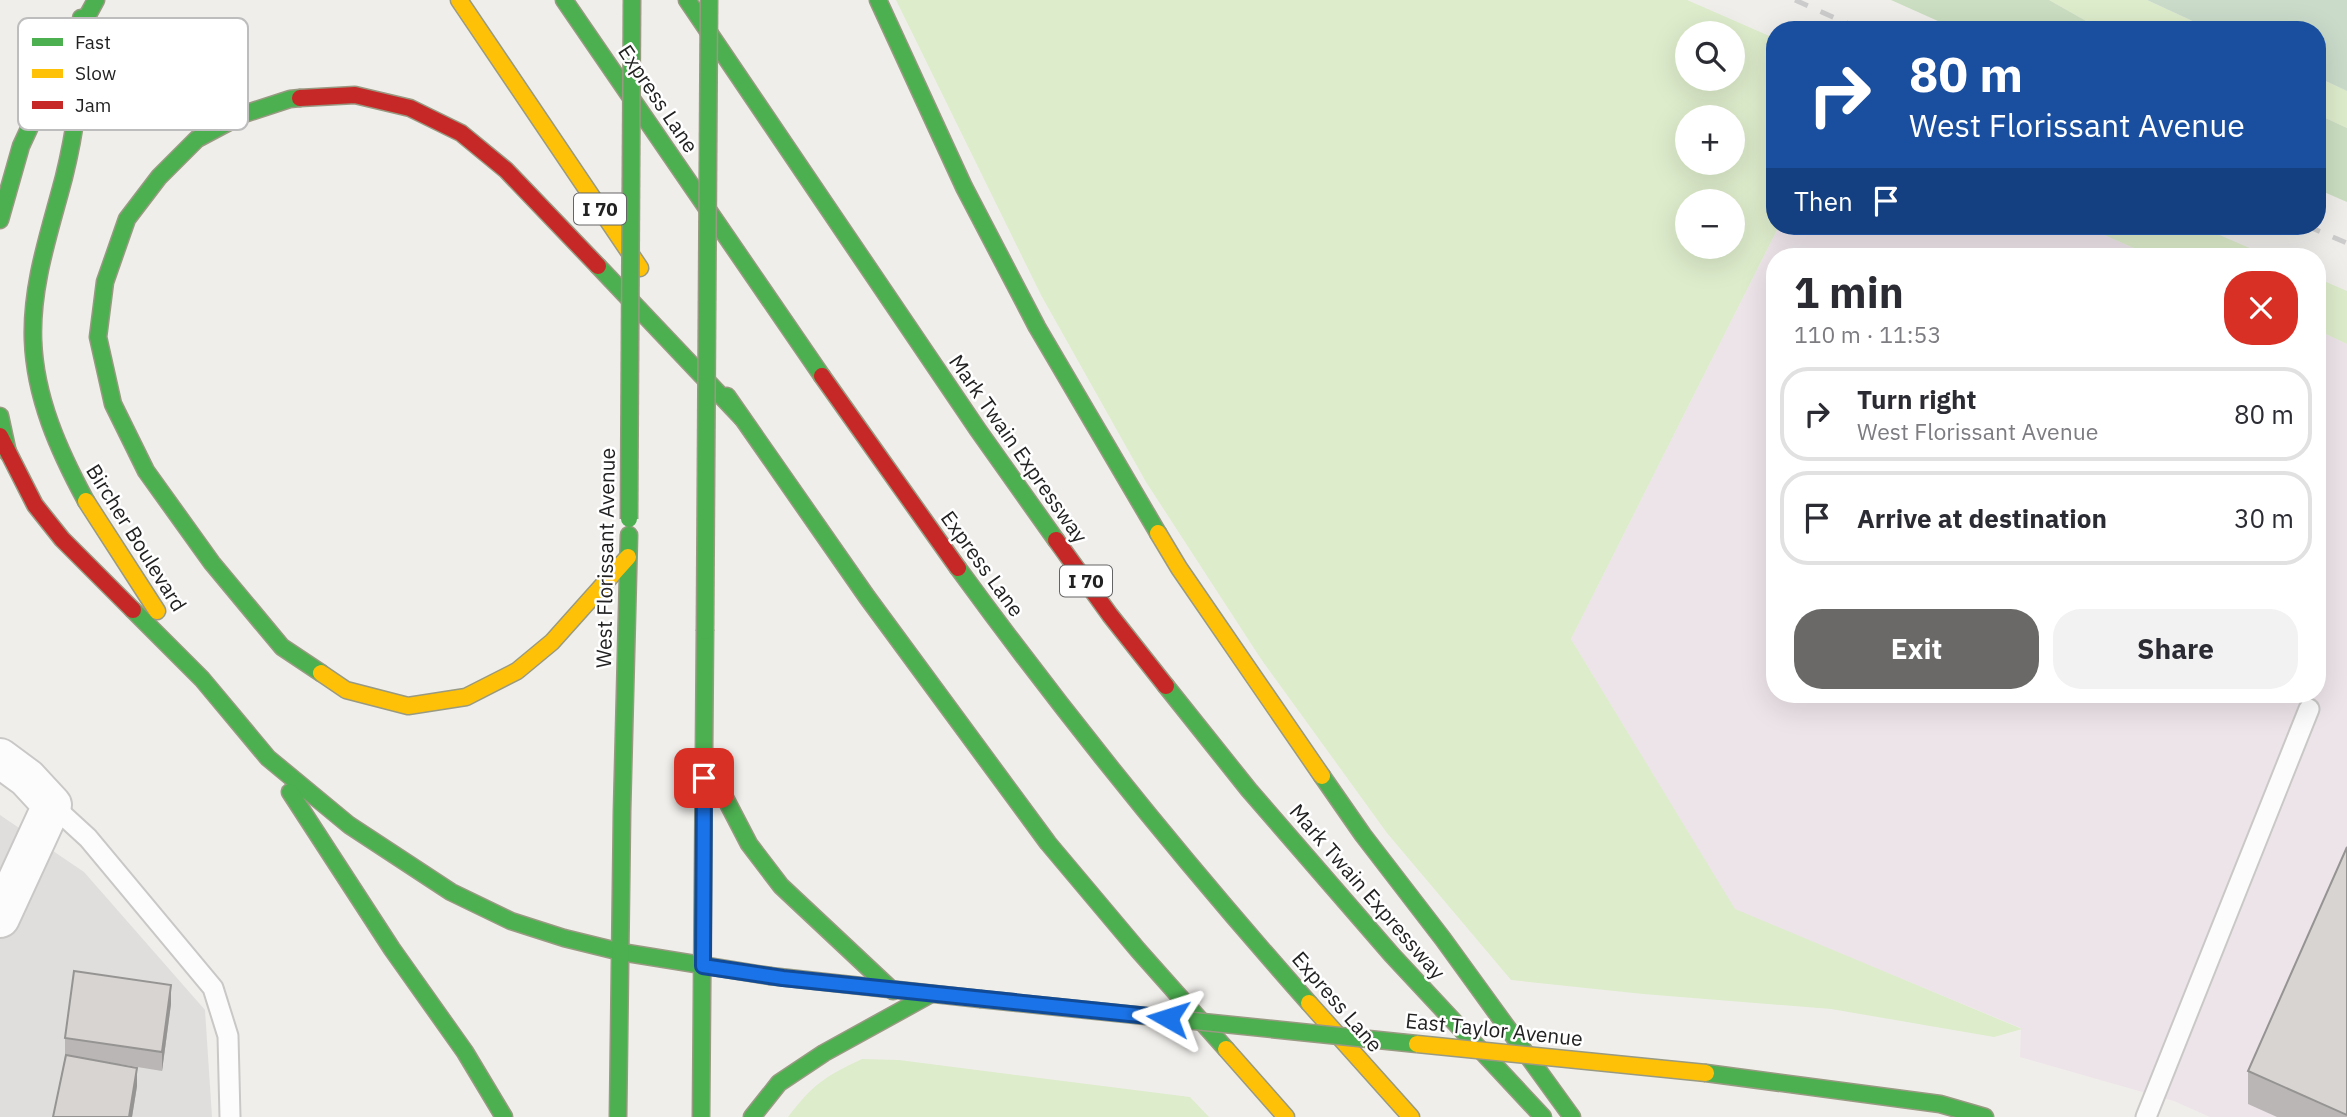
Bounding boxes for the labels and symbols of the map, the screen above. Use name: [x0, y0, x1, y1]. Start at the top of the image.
legend: [18, 18, 248, 130]
text: Fast: [75, 30, 111, 54]
street label: Express Lane: [612, 39, 705, 158]
text: Slow: [75, 61, 116, 85]
text: Jam: [75, 93, 111, 117]
road number: I 70: [574, 194, 626, 224]
street label: Mark Twain Expressway: [943, 349, 1095, 549]
street label: West Florissant Avenue: [589, 448, 621, 668]
street label: Bircher Boulevard: [80, 458, 193, 616]
street label: Express Lane: [935, 505, 1031, 622]
road number: I 70: [1060, 566, 1112, 596]
pin: [674, 748, 734, 808]
street label: Mark Twain Expressway: [1284, 798, 1452, 986]
street label: Express Lane: [1286, 945, 1389, 1058]
position arrow: [1131, 981, 1205, 1055]
street label: East Taylor Avenue: [1404, 1006, 1584, 1052]

